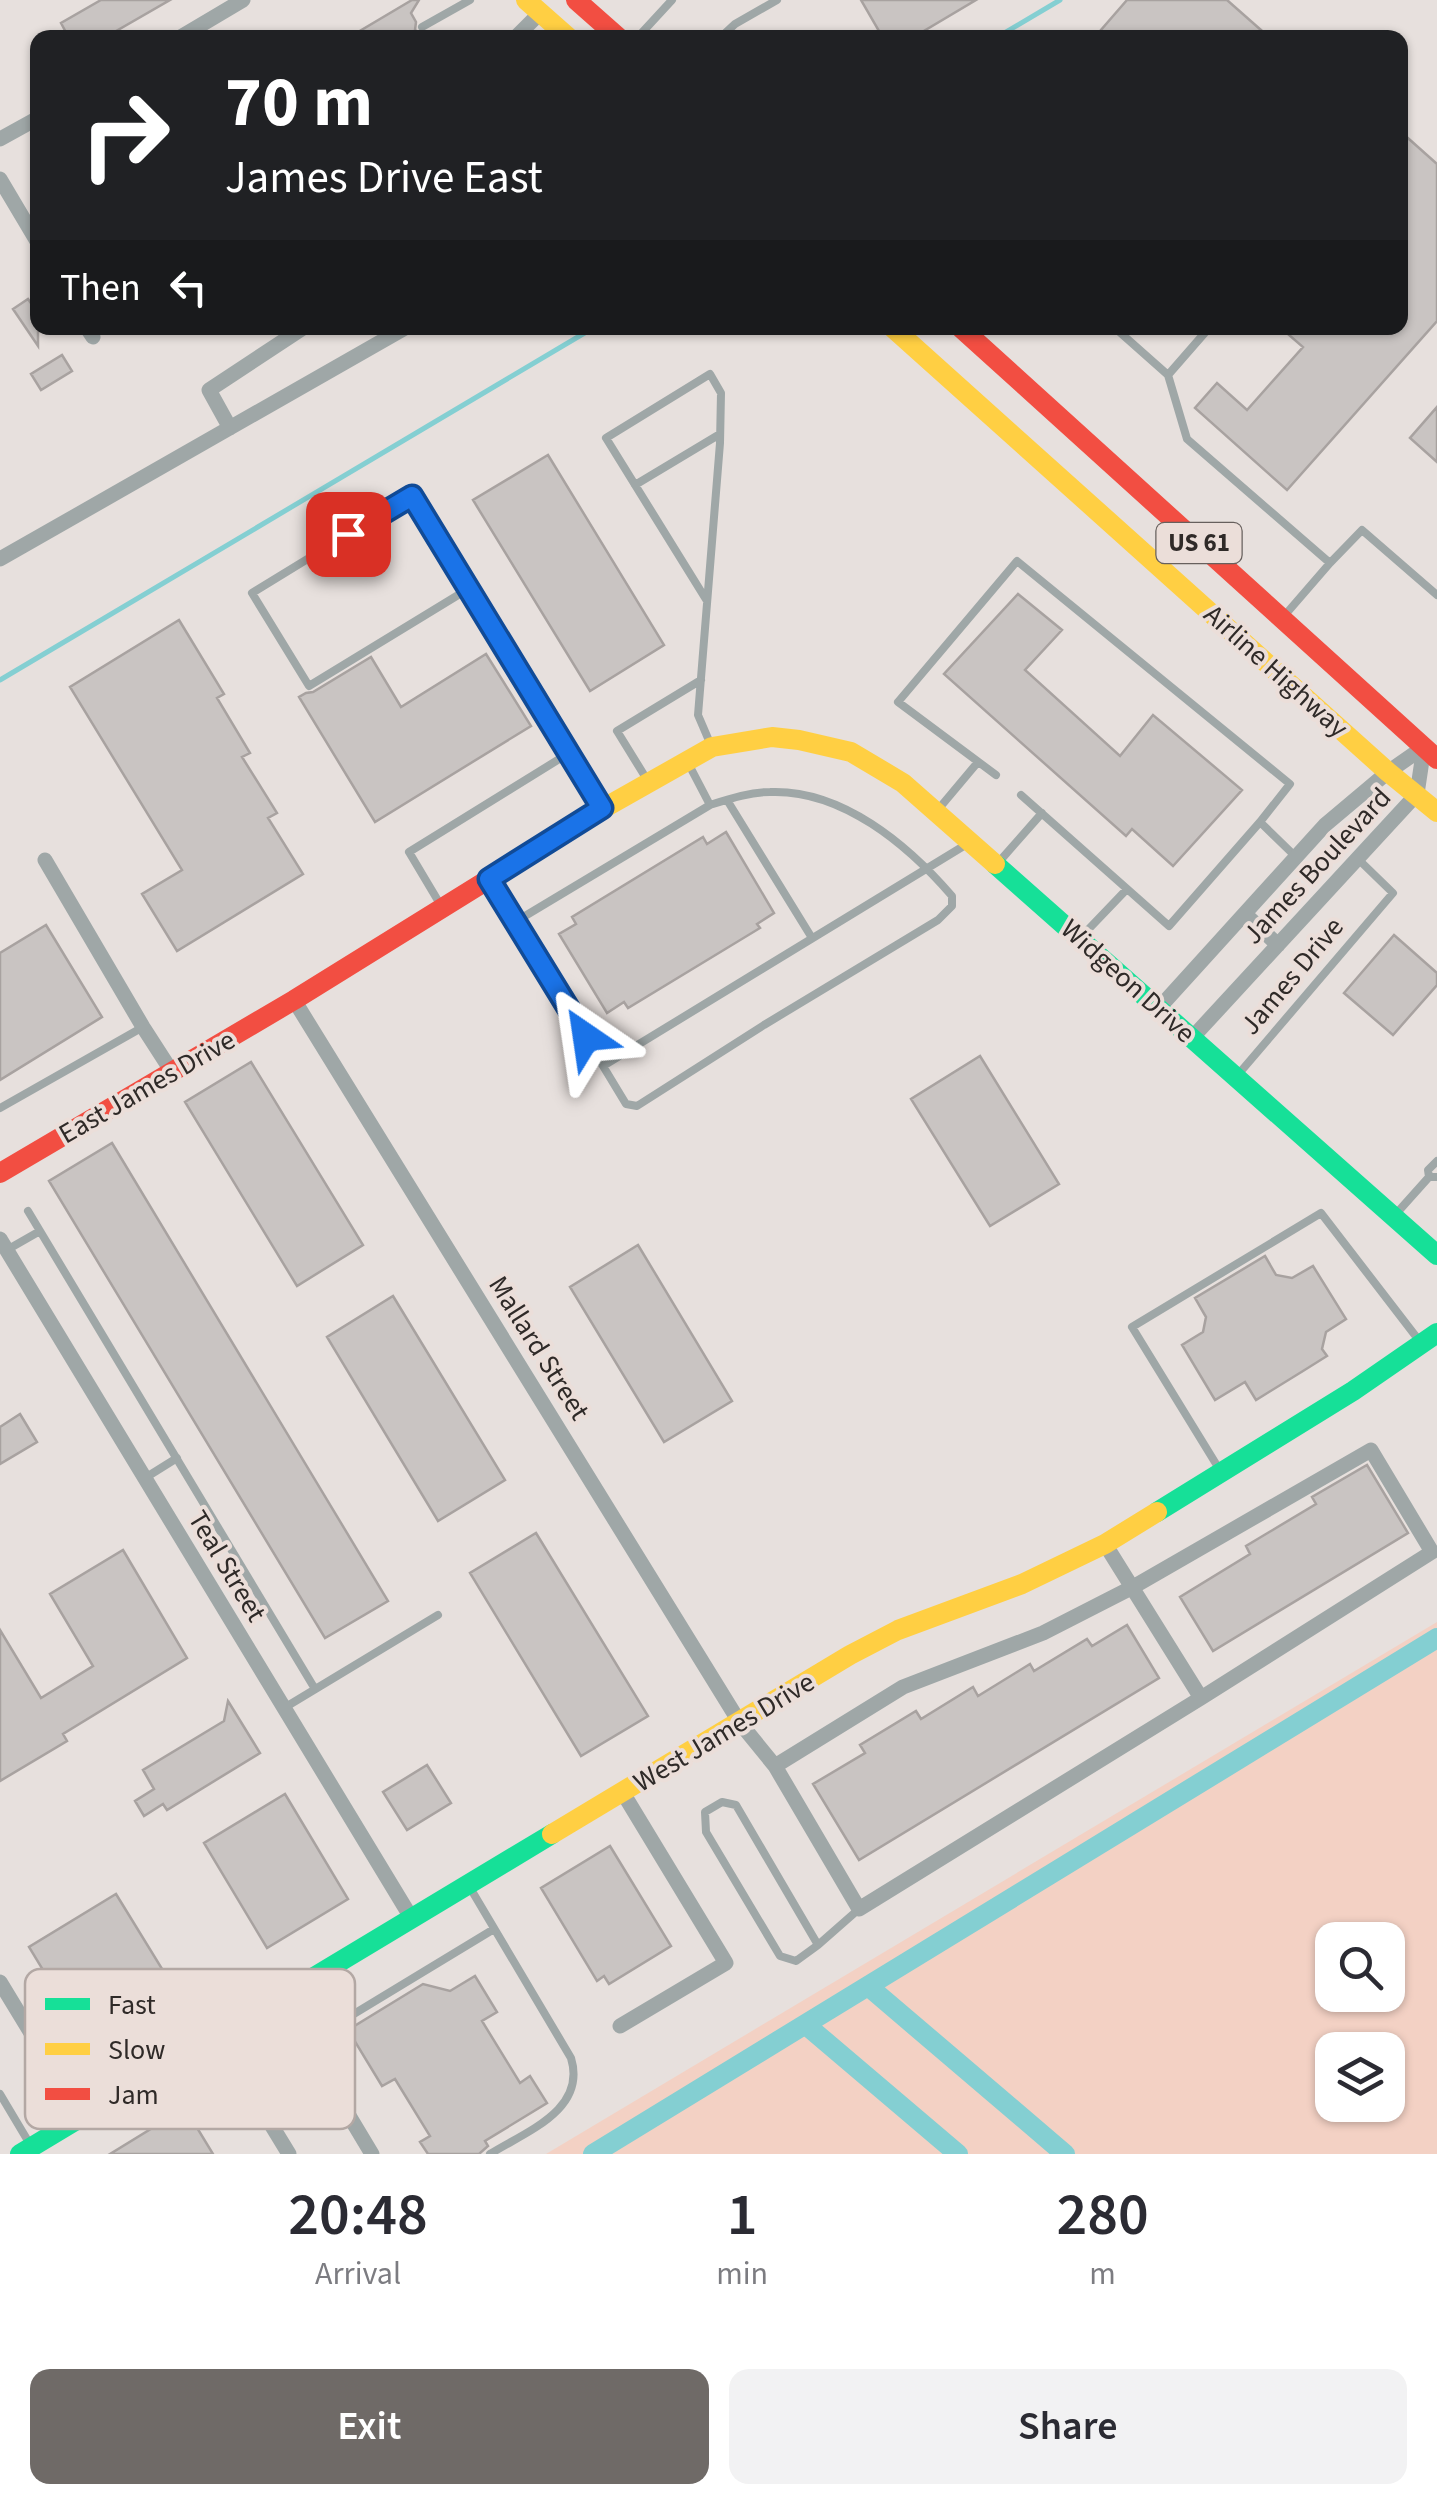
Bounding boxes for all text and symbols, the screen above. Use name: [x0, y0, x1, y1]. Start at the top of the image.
text: 70 m: [225, 53, 373, 153]
icon: right: [60, 70, 190, 200]
text: James Drive East: [225, 146, 543, 210]
icon: left: [161, 260, 216, 315]
text: Then: [60, 261, 141, 315]
pin: [306, 492, 391, 577]
icon: arrive: [321, 507, 376, 562]
road number: US 61: [1156, 523, 1242, 563]
street label: Airline Highway: [1195, 595, 1357, 747]
street label: James Boulevard: [1234, 779, 1400, 953]
street label: James Drive: [1231, 909, 1353, 1043]
street label: Widgeon Drive: [1052, 910, 1204, 1052]
position arrow: [534, 985, 638, 1089]
street label: East James Drive: [51, 1020, 243, 1154]
street label: Mallard Street: [479, 1268, 600, 1428]
street label: Teal Street: [178, 1503, 276, 1630]
street label: West James Drive: [626, 1662, 822, 1802]
map controls: [1315, 1922, 1405, 2122]
button: search: [1315, 1922, 1405, 2012]
legend: [25, 1969, 355, 2129]
text: Fast: [108, 1985, 156, 2025]
text: Slow: [108, 2030, 165, 2070]
button: layers: [1315, 2032, 1405, 2122]
text: Jam: [108, 2075, 159, 2115]
text: 20:48: [288, 2173, 428, 2258]
text: 1: [727, 2173, 758, 2258]
text: 280: [1056, 2173, 1149, 2258]
text: Arrival: [315, 2251, 401, 2297]
text: min: [716, 2251, 768, 2297]
text: m: [1089, 2251, 1116, 2297]
button: Exit: [30, 2369, 709, 2484]
button: Share: [729, 2369, 1407, 2484]

